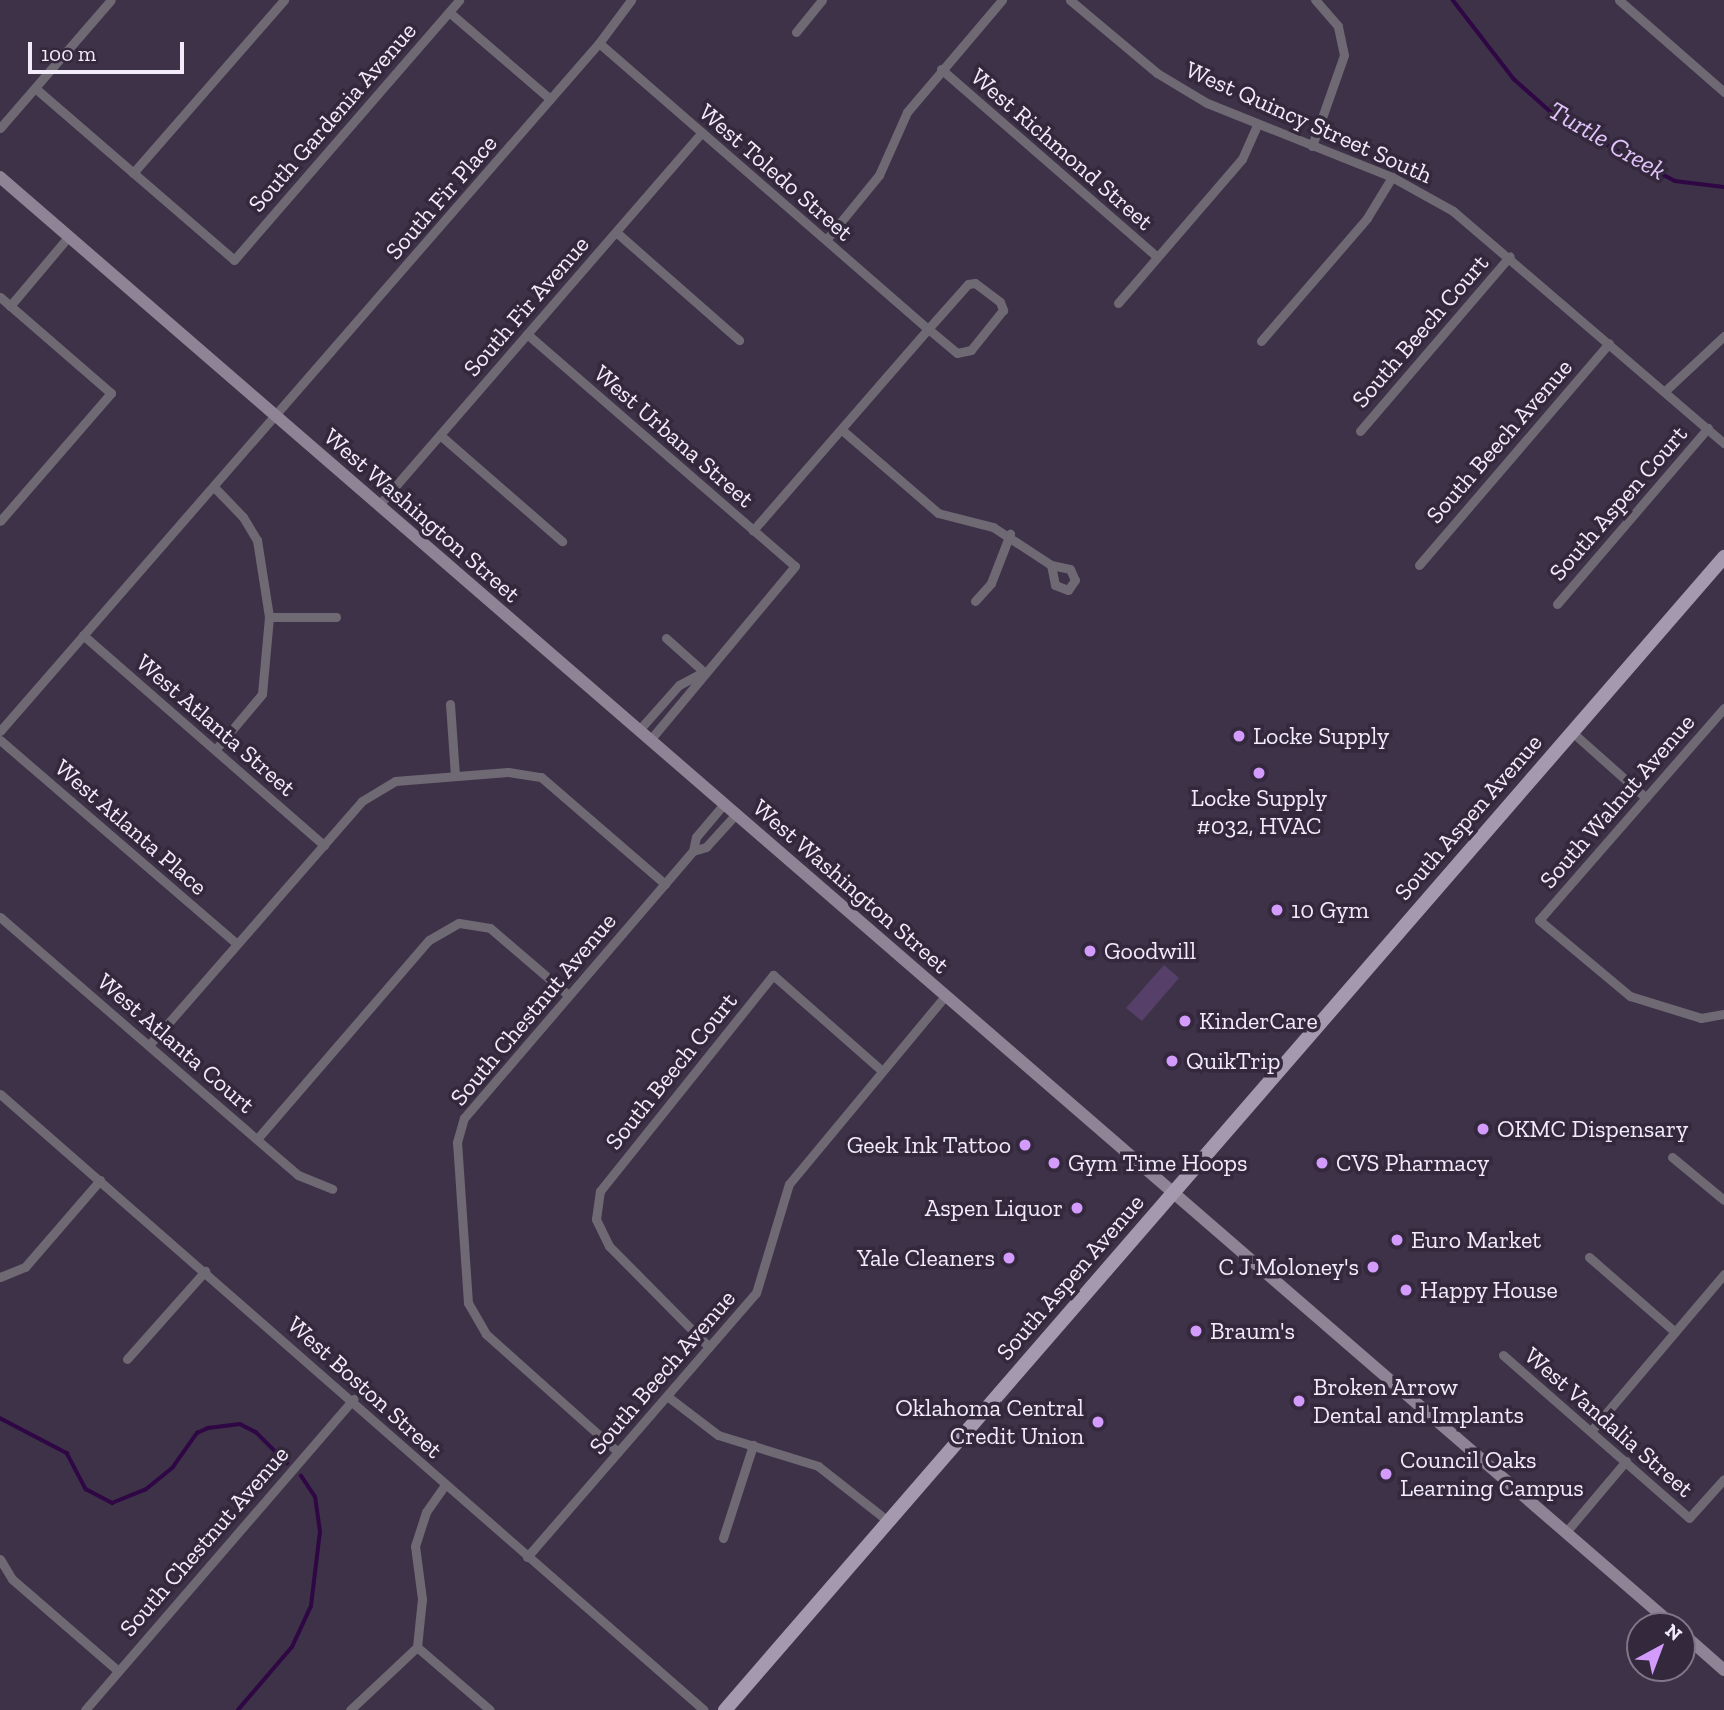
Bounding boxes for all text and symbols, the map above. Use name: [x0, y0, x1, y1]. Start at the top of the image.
street label: South Gardenia Avenue: [242, 16, 422, 218]
scale bar: [32, 28, 187, 72]
text: 100 m: [41, 41, 96, 66]
street label: West Quincy Street South: [1181, 54, 1437, 190]
street label: West Richmond Street: [965, 62, 1159, 236]
water label: Turtle Creek: [1543, 95, 1671, 187]
street label: West Toledo Street: [693, 97, 859, 247]
street label: South Fir Place: [379, 129, 503, 265]
street label: South Fir Avenue: [457, 229, 595, 383]
street label: South Beech Court: [1346, 248, 1494, 414]
street label: South Beech Avenue: [1419, 353, 1579, 529]
street label: West Urbana Street: [588, 359, 760, 513]
street label: South Aspen Court: [1543, 419, 1693, 587]
street label: West Washington Street: [318, 422, 526, 608]
street label: West Atlanta Street: [130, 648, 302, 802]
street label: South Walnut Avenue: [1533, 707, 1701, 895]
place label: Locke Supply: [1253, 722, 1389, 750]
marker: Locke Supply: [1231, 728, 1247, 744]
street label: South Aspen Avenue: [1388, 728, 1548, 906]
street label: West Atlanta Place: [49, 753, 213, 901]
marker: Locke Supply #032, HVAC: [1251, 765, 1267, 781]
place label: Locke Supply #032, HVAC: [1191, 784, 1327, 840]
street label: West Washington Street: [747, 793, 955, 979]
place label: 10 Gym: [1291, 896, 1369, 924]
marker: 10 Gym: [1269, 902, 1285, 918]
street label: South Chestnut Avenue: [444, 906, 622, 1112]
place label: Goodwill: [1104, 937, 1196, 965]
marker: Goodwill: [1082, 943, 1098, 959]
street label: West Atlanta Court: [91, 967, 261, 1119]
street label: South Beech Court: [599, 987, 743, 1155]
place label: KinderCare: [1199, 1007, 1318, 1035]
marker: KinderCare: [1177, 1013, 1193, 1029]
place label: QuikTrip: [1186, 1047, 1281, 1075]
marker: QuikTrip: [1164, 1053, 1180, 1069]
place label: OKMC Dispensary: [1497, 1115, 1688, 1143]
marker: OKMC Dispensary: [1475, 1121, 1491, 1137]
place label: Geek Ink Tattoo: [846, 1131, 1011, 1159]
marker: Geek Ink Tattoo: [1017, 1137, 1033, 1153]
place label: Gym Time Hoops: [1068, 1149, 1248, 1177]
place label: CVS Pharmacy: [1336, 1149, 1489, 1177]
marker: Gym Time Hoops: [1046, 1155, 1062, 1171]
marker: CVS Pharmacy: [1314, 1155, 1330, 1171]
street label: South Aspen Avenue: [990, 1188, 1150, 1366]
place label: Aspen Liquor: [925, 1194, 1063, 1222]
marker: Aspen Liquor: [1069, 1200, 1085, 1216]
place label: Euro Market: [1411, 1226, 1541, 1254]
marker: Euro Market: [1389, 1232, 1405, 1248]
place label: Yale Cleaners: [857, 1244, 995, 1272]
marker: Yale Cleaners: [1001, 1250, 1017, 1266]
place label: C J Moloney's: [1218, 1253, 1359, 1281]
marker: C J Moloney's: [1365, 1259, 1381, 1275]
place label: Happy House: [1420, 1276, 1558, 1304]
marker: Happy House: [1398, 1282, 1414, 1298]
street label: South Beech Avenue: [582, 1284, 742, 1460]
street label: West Boston Street: [282, 1310, 448, 1464]
place label: Braum's: [1210, 1317, 1295, 1345]
marker: Braum's: [1188, 1323, 1204, 1339]
street label: West Vandalia Street: [1518, 1341, 1700, 1503]
place label: Broken Arrow Dental and Implants: [1313, 1373, 1524, 1429]
marker: Broken Arrow Dental and Implants: [1291, 1393, 1307, 1409]
place label: Oklahoma Central Credit Union: [895, 1394, 1084, 1450]
marker: Oklahoma Central Credit Union: [1090, 1414, 1106, 1430]
street label: South Chestnut Avenue: [113, 1440, 295, 1642]
place label: Council Oaks Learning Campus: [1400, 1446, 1584, 1502]
marker: Council Oaks Learning Campus: [1378, 1466, 1394, 1482]
north arrow: [1626, 1612, 1696, 1682]
text: N: [1661, 1619, 1687, 1646]

